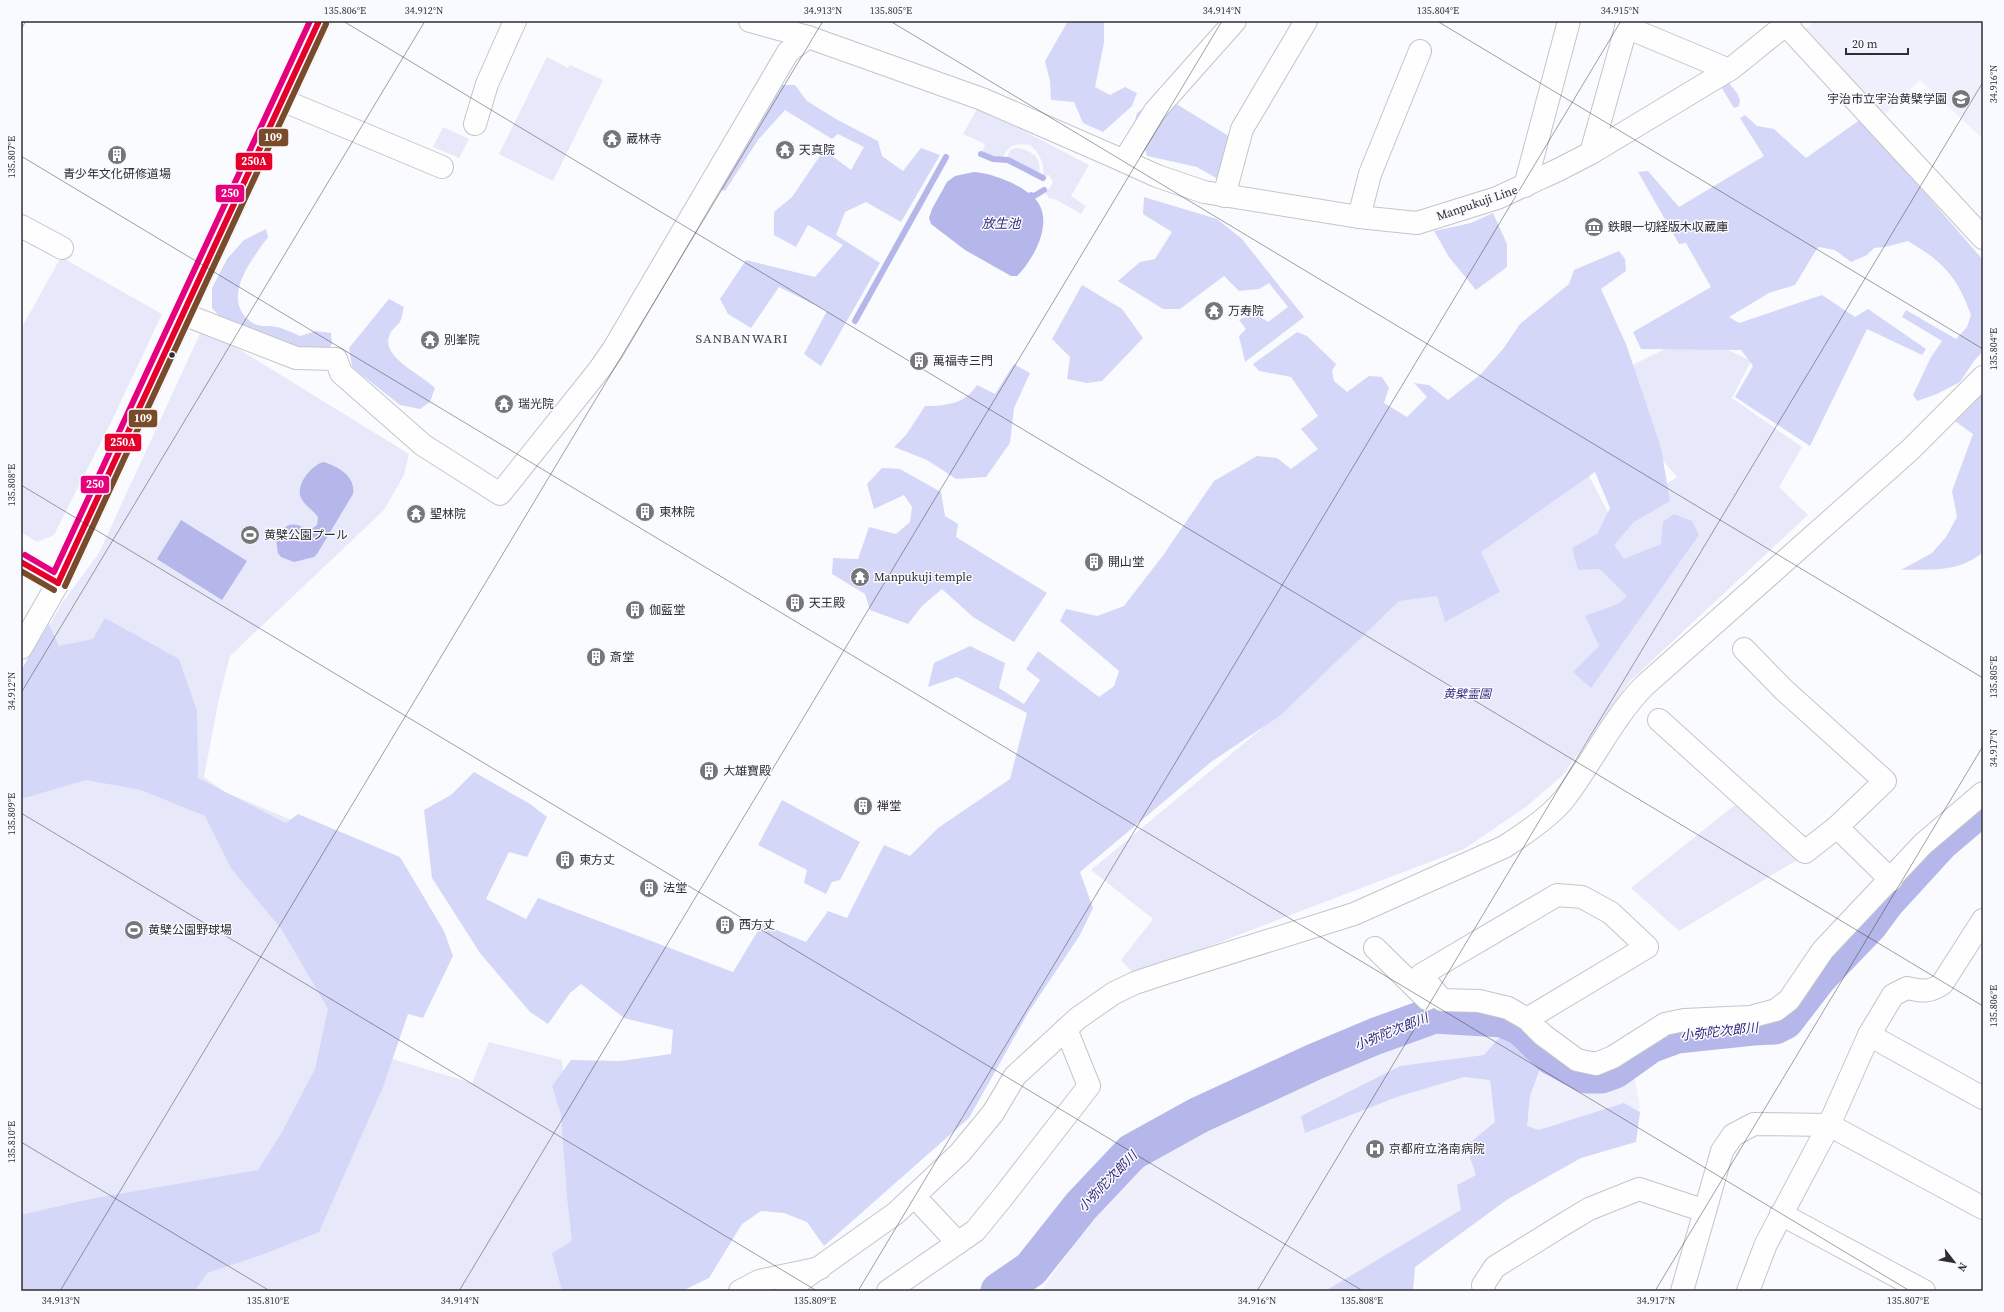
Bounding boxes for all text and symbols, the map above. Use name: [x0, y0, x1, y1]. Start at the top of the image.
text: 135.806°E: [324, 4, 366, 17]
text: 34.912°N: [405, 4, 443, 17]
text: 34.913°N: [804, 4, 842, 17]
text: 135.805°E: [870, 4, 912, 17]
text: 34.914°N: [1203, 4, 1241, 17]
text: 135.804°E: [1417, 4, 1459, 17]
text: 34.915°N: [1601, 4, 1639, 17]
scale bar: [1846, 30, 1908, 56]
text: 20 m: [1852, 36, 1878, 52]
text: 34.916°N: [1987, 65, 2000, 103]
school or university icon: 宇治市立宇治黄檗学園: [1950, 88, 1972, 110]
place label: 宇治市立宇治黄檗学園: [1827, 91, 1947, 107]
line badge: 109: [258, 128, 289, 147]
temple icon: 蔵林寺: [601, 128, 623, 150]
text: 109: [264, 130, 282, 145]
place label: 蔵林寺: [626, 131, 662, 147]
text: 135.807°E: [5, 136, 18, 178]
temple icon: 天真院: [774, 139, 796, 161]
place label: 天真院: [799, 142, 835, 158]
building icon: 青少年文化研修道場: [106, 144, 128, 166]
line badge: 250A: [235, 152, 273, 171]
text: 250A: [241, 154, 267, 169]
place label: 青少年文化研修道場: [63, 166, 171, 182]
street label: Manpukuji Line: [1434, 182, 1520, 224]
line badge: 250: [215, 184, 245, 203]
text: 250: [221, 186, 239, 201]
water label: 放生池: [981, 215, 1022, 232]
museum icon: 鉄眼一切経版木収蔵庫: [1583, 216, 1605, 238]
place label: 鉄眼一切経版木収蔵庫: [1608, 219, 1728, 235]
temple icon: 万寿院: [1203, 300, 1225, 322]
place label: 万寿院: [1228, 303, 1264, 319]
text: 135.804°E: [1987, 328, 2000, 370]
temple icon: 別峯院: [419, 329, 441, 351]
district label: SANBANWARI: [695, 330, 789, 347]
place label: 別峯院: [444, 332, 480, 348]
unlabelled marker: [167, 350, 177, 360]
building icon: 萬福寺三門: [908, 350, 930, 372]
place label: 萬福寺三門: [933, 353, 993, 369]
temple icon: 瑞光院: [493, 393, 515, 415]
place label: 瑞光院: [518, 396, 554, 412]
line badge: 109: [128, 409, 158, 428]
text: 109: [134, 411, 152, 426]
line badge: 250A: [104, 433, 142, 452]
text: 250A: [110, 435, 136, 450]
text: 135.808°E: [5, 464, 18, 506]
line badge: 250: [80, 475, 110, 494]
text: 250: [86, 477, 104, 492]
building icon: 東林院: [634, 501, 656, 523]
temple icon: 聖林院: [405, 503, 427, 525]
place label: 東林院: [659, 504, 695, 520]
place label: 聖林院: [430, 506, 466, 522]
sports icon: 黄檗公園プール: [239, 524, 261, 546]
place label: 黄檗公園プール: [264, 527, 348, 543]
building icon: 開山堂: [1083, 551, 1105, 573]
place label: 開山堂: [1108, 554, 1144, 570]
temple icon: Manpukuji temple: [849, 566, 871, 588]
place label: Manpukuji temple: [874, 569, 972, 585]
building icon: 天王殿: [784, 592, 806, 614]
place label: 天王殿: [809, 595, 845, 611]
building icon: 伽藍堂: [624, 599, 646, 621]
place label: 伽藍堂: [649, 602, 685, 618]
building icon: 斎堂: [585, 646, 607, 668]
place label: 斎堂: [610, 649, 634, 665]
text: 135.805°E: [1987, 656, 2000, 698]
text: 34.912°N: [5, 672, 18, 710]
park label: 黄檗霊園: [1443, 686, 1493, 702]
text: 34.917°N: [1987, 729, 2000, 767]
building icon: 大雄寶殿: [698, 760, 720, 782]
place label: 大雄寶殿: [723, 763, 771, 779]
text: 135.809°E: [5, 793, 18, 835]
building icon: 禅堂: [852, 795, 874, 817]
place label: 禅堂: [877, 798, 901, 814]
building icon: 東方丈: [554, 849, 576, 871]
place label: 東方丈: [579, 852, 615, 868]
building icon: 法堂: [638, 877, 660, 899]
place label: 法堂: [663, 880, 687, 896]
building icon: 西方丈: [714, 914, 736, 936]
place label: 西方丈: [739, 917, 775, 933]
sports icon: 黄檗公園野球場: [123, 919, 145, 941]
place label: 黄檗公園野球場: [148, 922, 232, 938]
text: 135.806°E: [1987, 985, 2000, 1027]
water label: 小弥陀次郎川: [1352, 1008, 1432, 1054]
water label: 小弥陀次郎川: [1679, 1019, 1761, 1044]
text: 135.810°E: [5, 1121, 18, 1163]
hospital icon: 京都府立洛南病院: [1364, 1138, 1386, 1160]
place label: 京都府立洛南病院: [1389, 1141, 1485, 1157]
water label: 小弥陀次郎川: [1074, 1146, 1142, 1215]
north arrow: [1934, 1242, 1974, 1282]
text: N: [1954, 1260, 1971, 1274]
text: 34.913°N: [42, 1294, 80, 1307]
text: 135.810°E: [247, 1294, 289, 1307]
text: 34.914°N: [441, 1294, 479, 1307]
text: 135.809°E: [794, 1294, 836, 1307]
text: 34.916°N: [1238, 1294, 1276, 1307]
text: 135.808°E: [1341, 1294, 1383, 1307]
text: 34.917°N: [1637, 1294, 1675, 1307]
text: 135.807°E: [1887, 1294, 1929, 1307]

